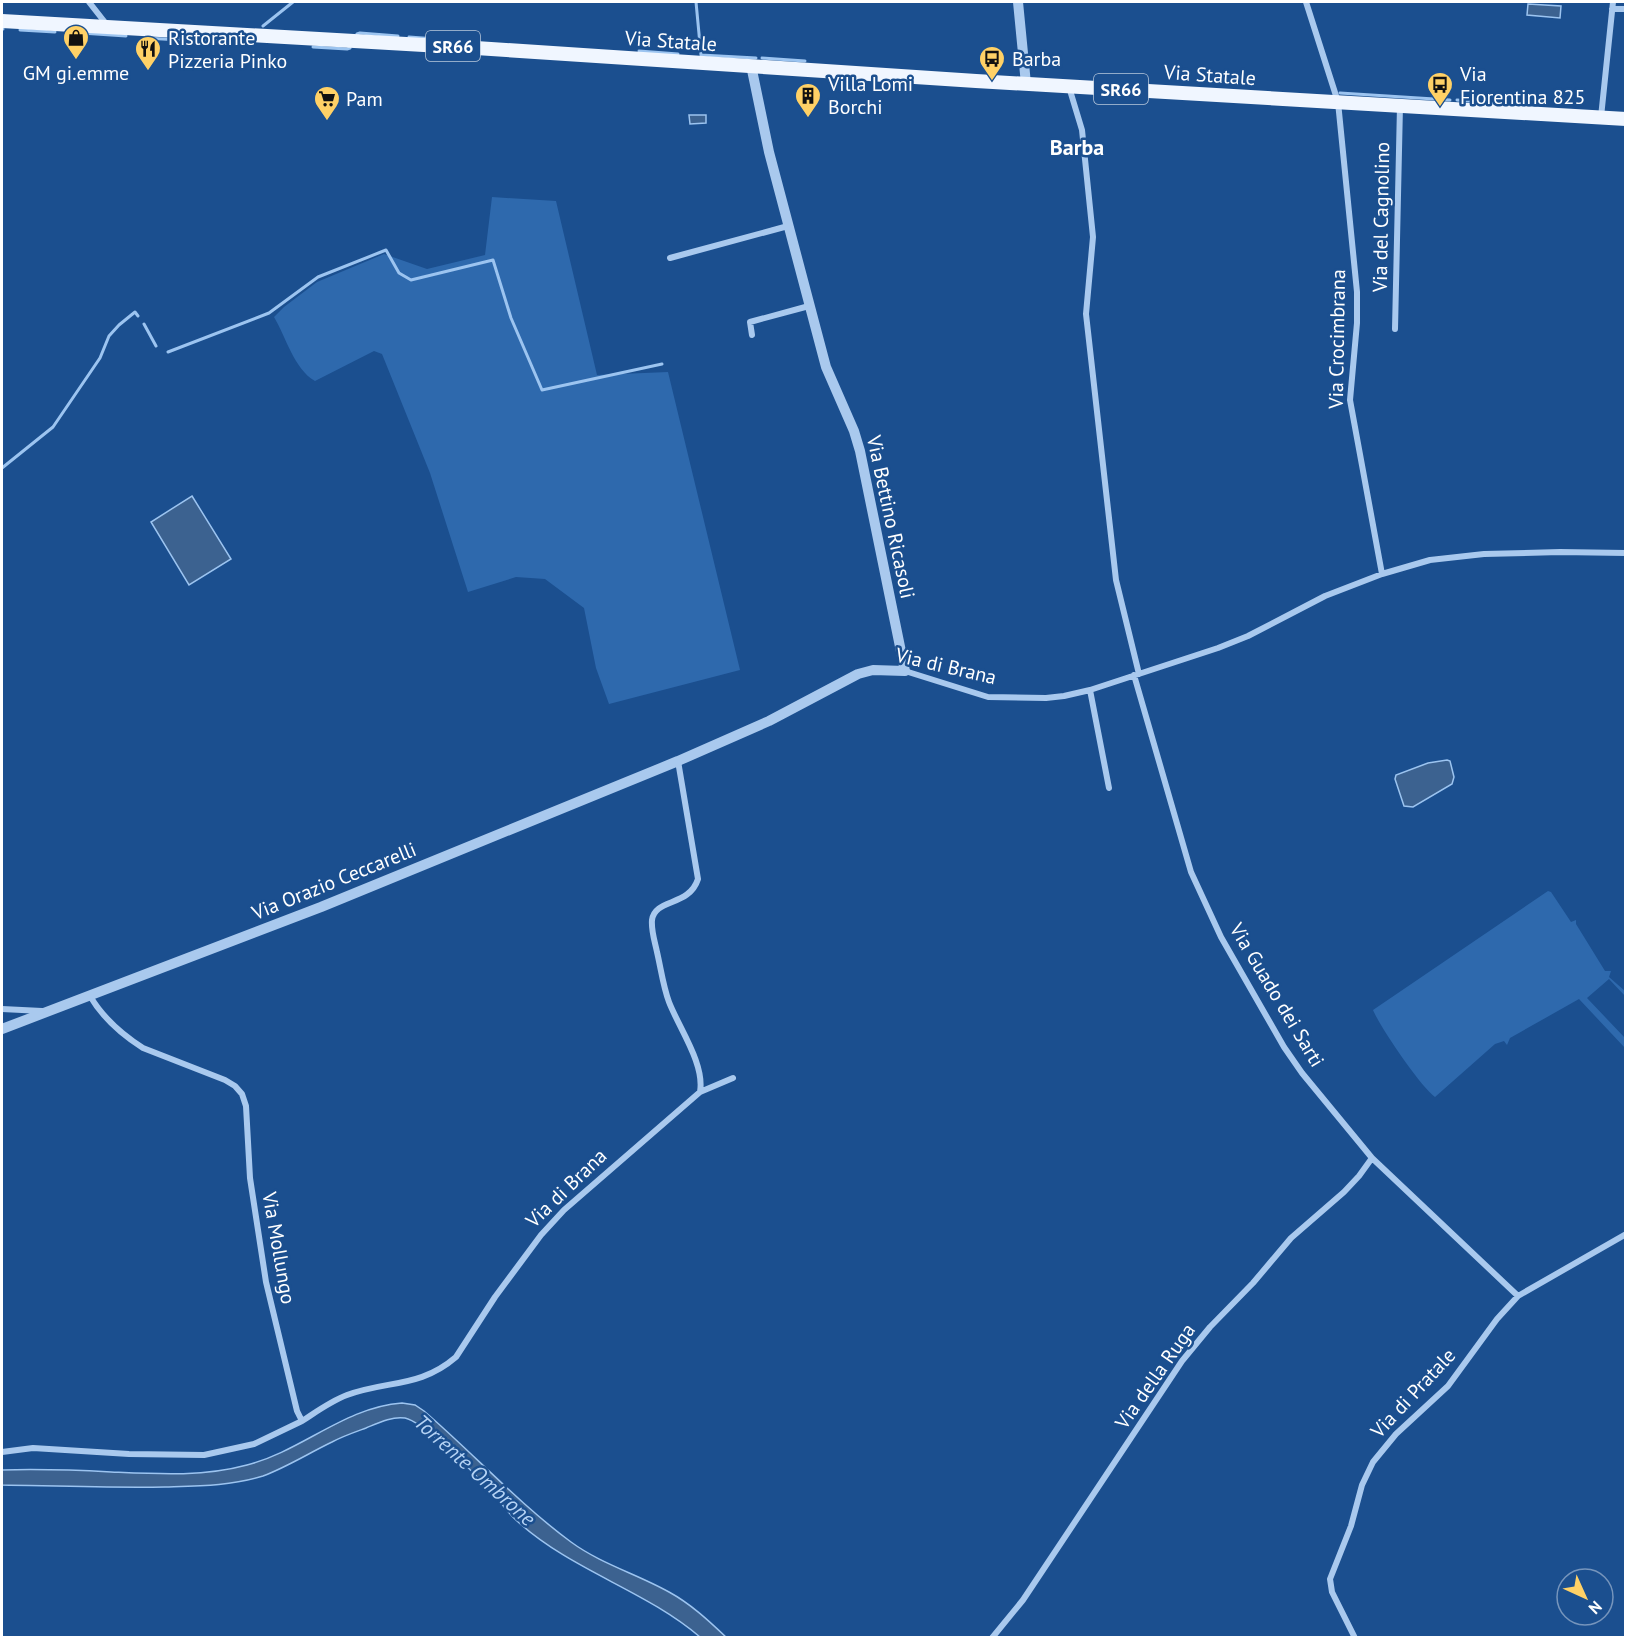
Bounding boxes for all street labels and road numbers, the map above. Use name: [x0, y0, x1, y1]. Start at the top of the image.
street label: Via Statale: [623, 25, 718, 57]
road number: SR66: [426, 31, 480, 61]
street label: Via Statale: [1162, 59, 1257, 91]
road number: SR66: [1094, 74, 1148, 104]
street label: Via del Cagnolino: [1367, 142, 1395, 293]
street label: Via Crocimbrana: [1323, 269, 1351, 410]
street label: Via Bettino Ricasoli: [861, 432, 921, 601]
street label: Via di Brana: [892, 642, 999, 690]
street label: Via Orazio Ceccarelli: [247, 836, 420, 926]
street label: Via Guado dei Sarti: [1223, 917, 1330, 1072]
street label: Via di Brana: [519, 1143, 612, 1234]
street label: Via Mollungo: [256, 1189, 302, 1306]
street label: Via della Ruga: [1109, 1318, 1201, 1435]
street label: Via di Pratale: [1364, 1343, 1461, 1444]

